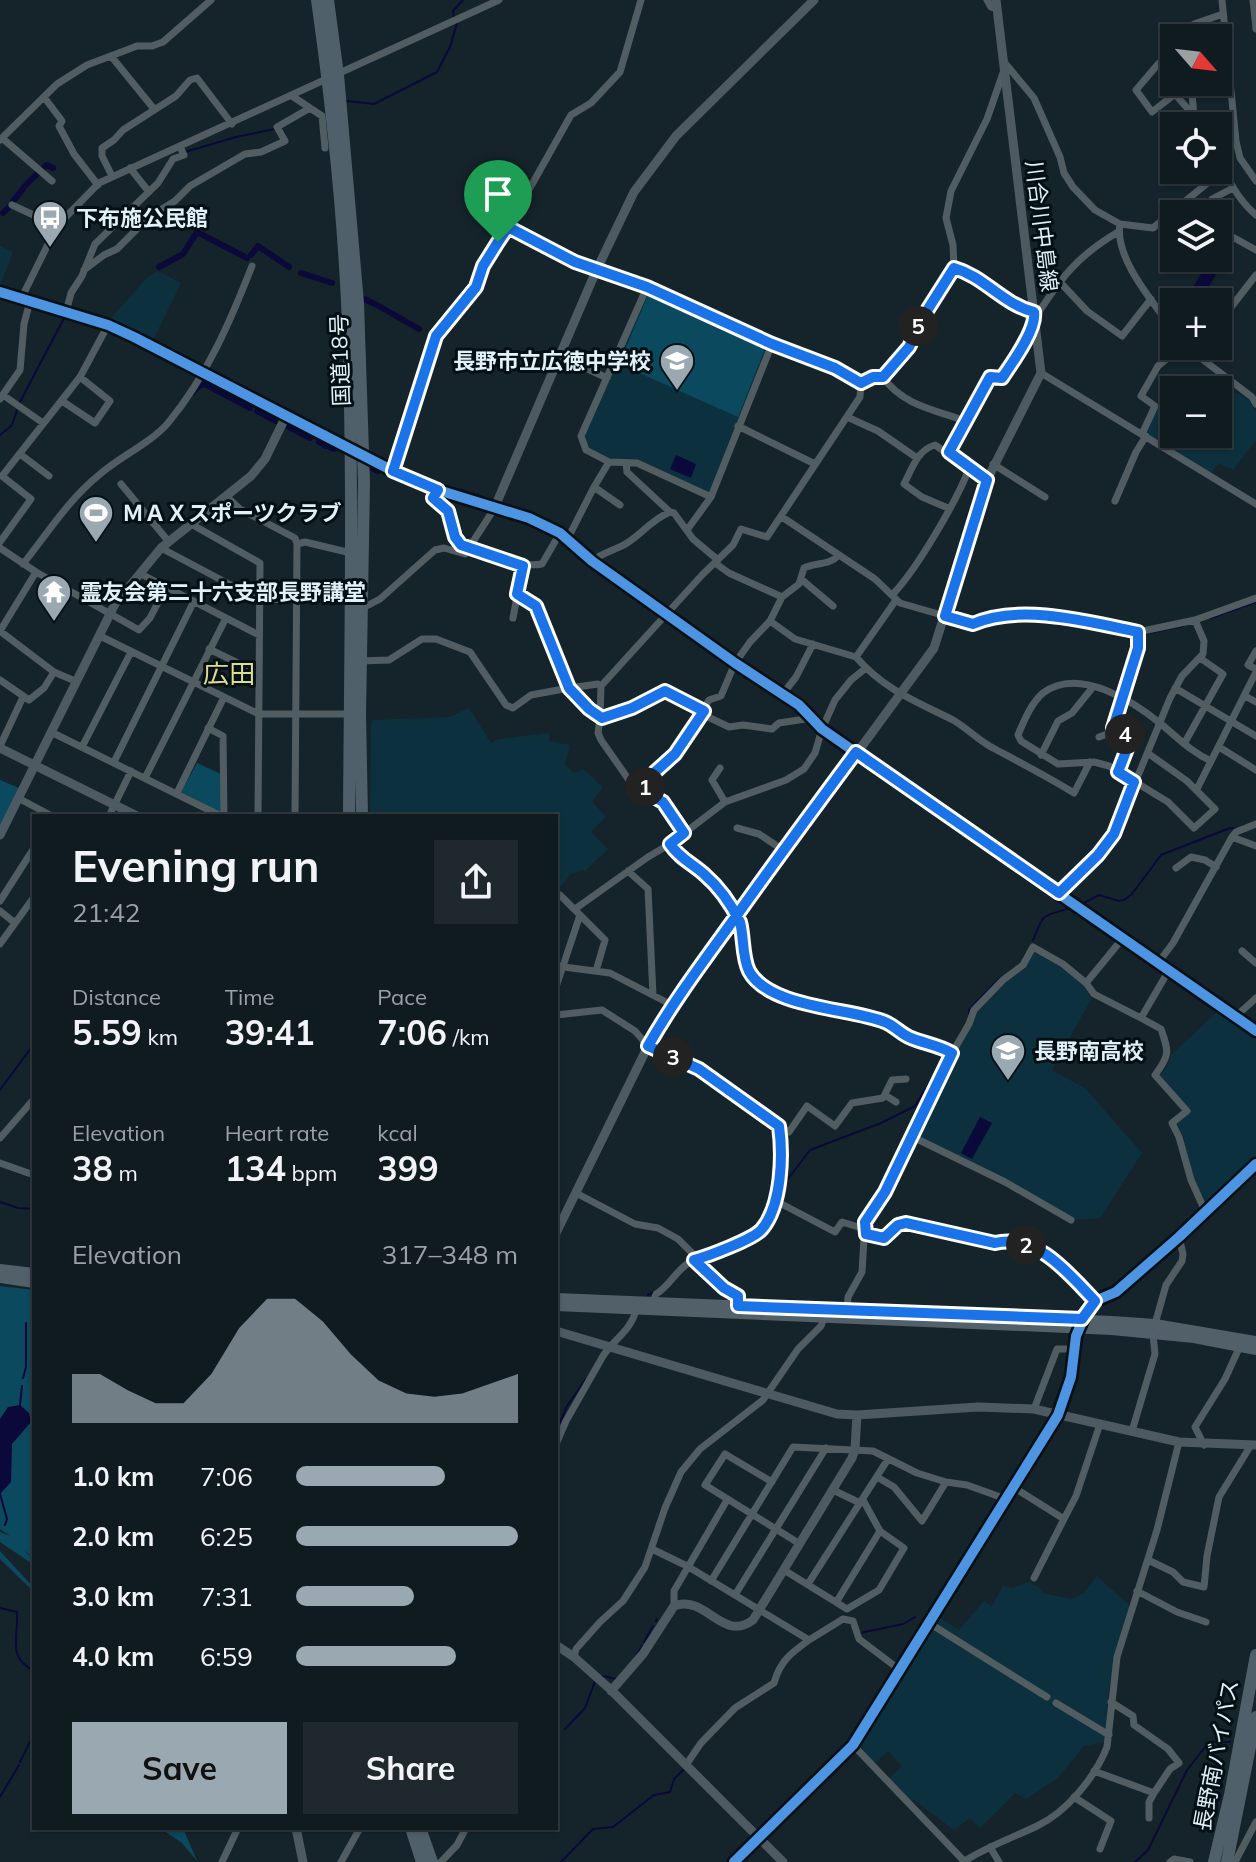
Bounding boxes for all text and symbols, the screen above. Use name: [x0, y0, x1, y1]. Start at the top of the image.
north arrow: [1160, 24, 1232, 96]
map controls: [1160, 24, 1232, 448]
button: locate: [1160, 112, 1232, 184]
street label: 川合川中島線: [1020, 159, 1064, 293]
pin: [464, 160, 532, 242]
icon: arrive: [476, 172, 520, 216]
bus stop icon: 下布施公民館: [31, 199, 69, 249]
button: layers: [1160, 200, 1232, 272]
place label: 下布施公民館: [76, 204, 208, 232]
button: +: [1160, 288, 1232, 360]
pin: 5: [898, 306, 938, 346]
text: 5: [911, 312, 925, 340]
street label: 国道18号: [324, 313, 356, 407]
school or university icon: 長野市立広徳中学校: [658, 342, 696, 392]
place label: 長野市立広徳中学校: [453, 347, 651, 375]
button: −: [1160, 376, 1232, 448]
sports icon: ＭＡＸスポーツクラブ: [77, 494, 115, 544]
place label: ＭＡＸスポーツクラブ: [122, 499, 342, 527]
temple icon: 霊友会第二十六支部長野講堂: [35, 573, 73, 623]
place label: 霊友会第二十六支部長野講堂: [80, 578, 366, 606]
district label: 広田: [203, 657, 255, 690]
pin: 4: [1105, 714, 1145, 754]
text: 4: [1118, 720, 1132, 748]
pin: 1: [625, 767, 665, 807]
text: 1: [638, 773, 652, 801]
text: Evening run: [72, 838, 319, 893]
button: share: [434, 840, 518, 924]
text: 21:42: [72, 896, 140, 929]
text: Distance: [72, 983, 161, 1011]
text: Time: [225, 983, 274, 1011]
text: Pace: [377, 983, 427, 1011]
text: 5.59: [72, 1011, 142, 1054]
text: 39:41: [225, 1011, 315, 1054]
text: 7:06: [377, 1011, 447, 1054]
text: km: [142, 1023, 178, 1051]
text: /km: [447, 1023, 490, 1051]
school or university icon: 長野南高校: [989, 1032, 1027, 1082]
pin: 3: [653, 1037, 693, 1077]
place label: 長野南高校: [1034, 1037, 1144, 1065]
text: 3: [666, 1043, 680, 1071]
text: Elevation: [72, 1119, 165, 1147]
text: Heart rate: [225, 1119, 329, 1147]
text: kcal: [377, 1119, 418, 1147]
text: 38: [72, 1147, 113, 1190]
text: 134: [225, 1147, 286, 1190]
text: 399: [377, 1147, 439, 1190]
text: m: [113, 1159, 138, 1187]
text: bpm: [286, 1159, 337, 1187]
pin: 2: [1006, 1225, 1046, 1265]
text: 2: [1019, 1231, 1033, 1259]
text: Elevation: [72, 1238, 182, 1271]
text: 317–348 m: [382, 1238, 518, 1271]
text: 1.0 km: [72, 1460, 155, 1493]
text: 7:06: [200, 1460, 253, 1493]
text: 2.0 km: [72, 1520, 155, 1553]
text: 6:25: [200, 1520, 253, 1553]
text: 3.0 km: [72, 1580, 155, 1613]
text: 7:31: [200, 1580, 253, 1613]
text: 4.0 km: [72, 1640, 155, 1673]
text: 6:59: [200, 1640, 253, 1673]
street label: 長野南バイパス: [1188, 1677, 1244, 1833]
button: Save: [72, 1722, 287, 1814]
button: Share: [303, 1722, 518, 1814]

